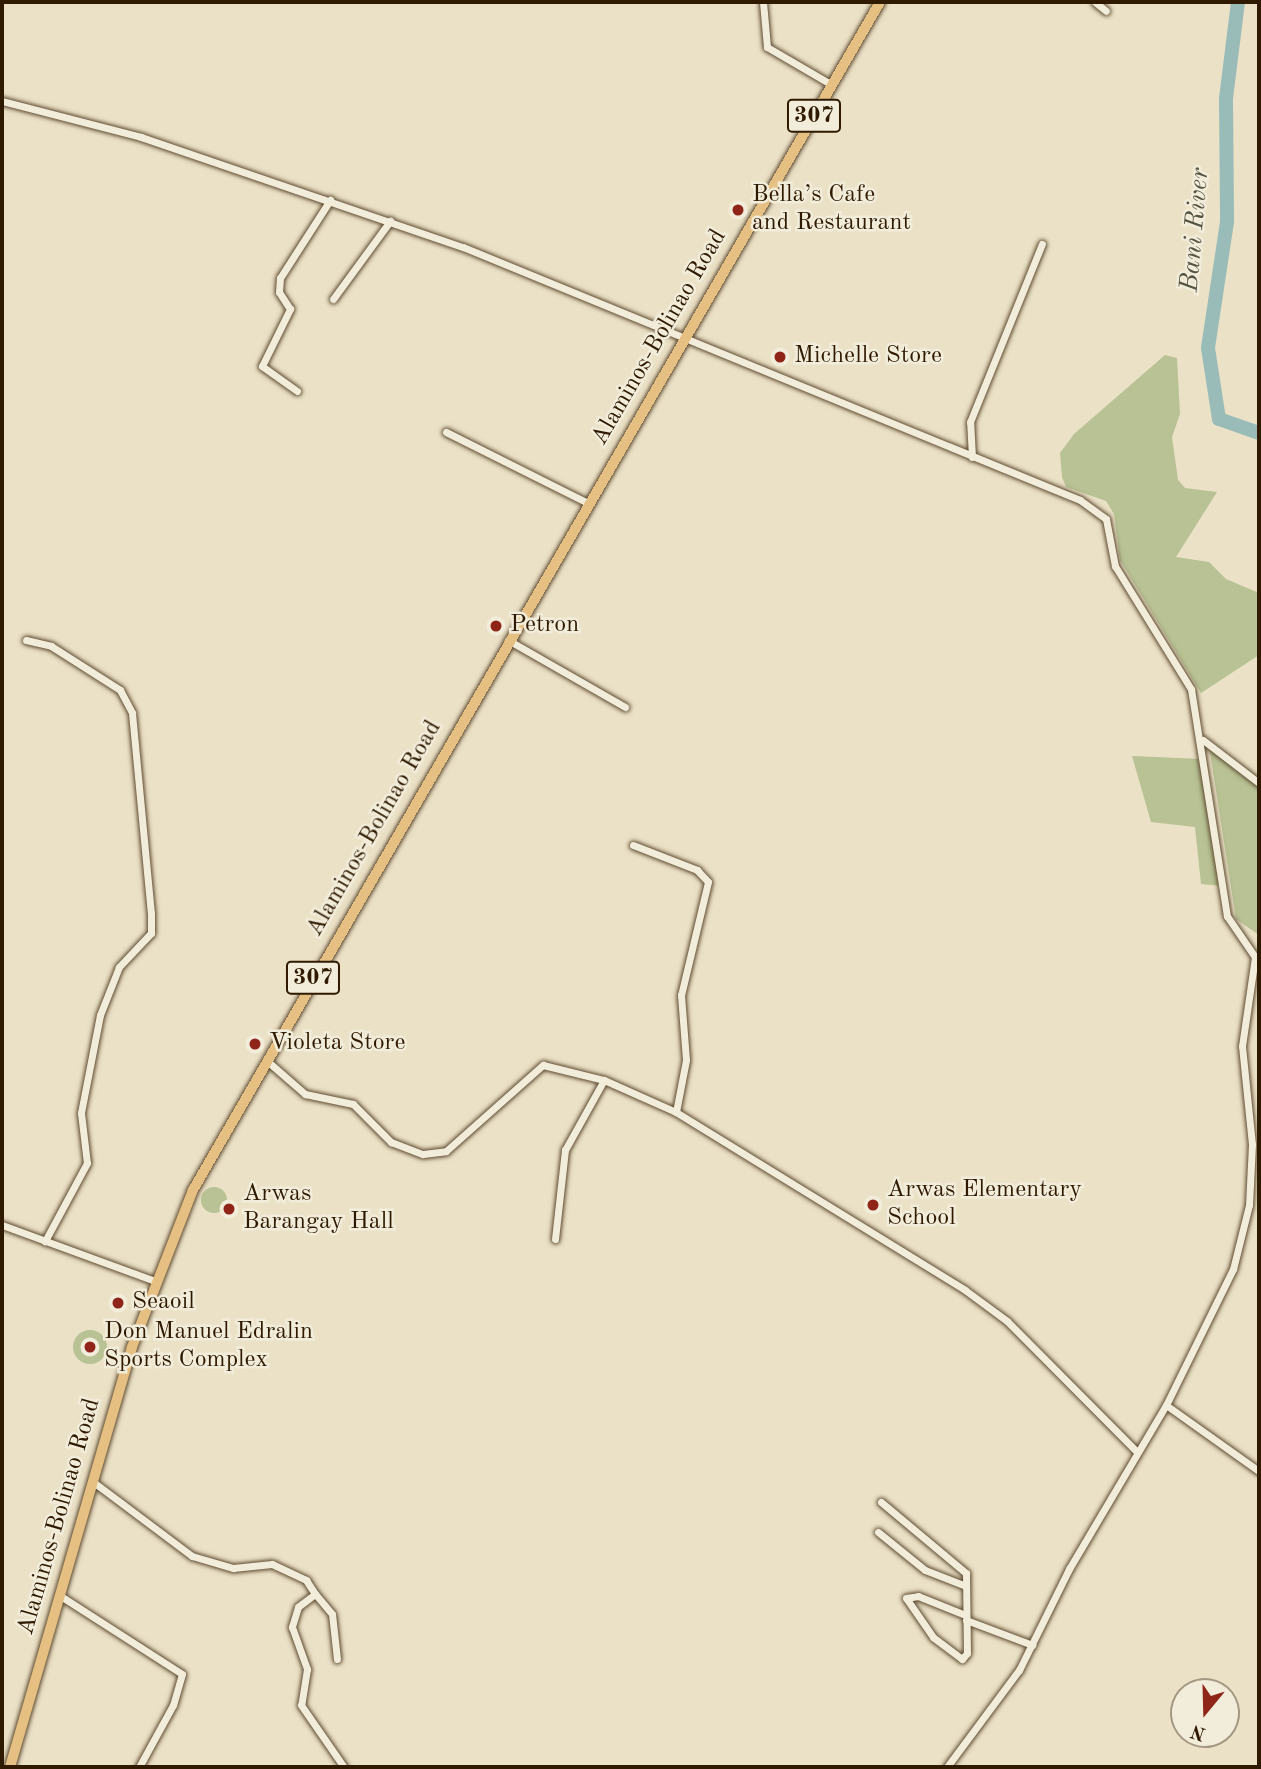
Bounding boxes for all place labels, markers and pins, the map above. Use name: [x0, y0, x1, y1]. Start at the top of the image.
place label: Bella’s Cafe and Restaurant: [752, 182, 911, 238]
marker: Bella’s Cafe and Restaurant: [730, 202, 746, 218]
place label: Michelle Store: [794, 343, 942, 371]
marker: Michelle Store: [772, 349, 788, 365]
place label: Petron: [510, 612, 579, 640]
marker: Petron: [488, 618, 504, 634]
place label: Violeta Store: [269, 1030, 405, 1058]
marker: Violeta Store: [247, 1036, 263, 1052]
place label: Arwas Elementary School: [887, 1177, 1082, 1233]
place label: Arwas Barangay Hall: [243, 1181, 394, 1237]
marker: Arwas Elementary School: [865, 1197, 881, 1213]
marker: Arwas Barangay Hall: [221, 1201, 237, 1217]
place label: Seaoil: [132, 1289, 195, 1317]
marker: Seaoil: [110, 1295, 126, 1311]
place label: Don Manuel Edralin Sports Complex: [104, 1319, 313, 1375]
marker: Don Manuel Edralin Sports Complex: [82, 1339, 98, 1355]

